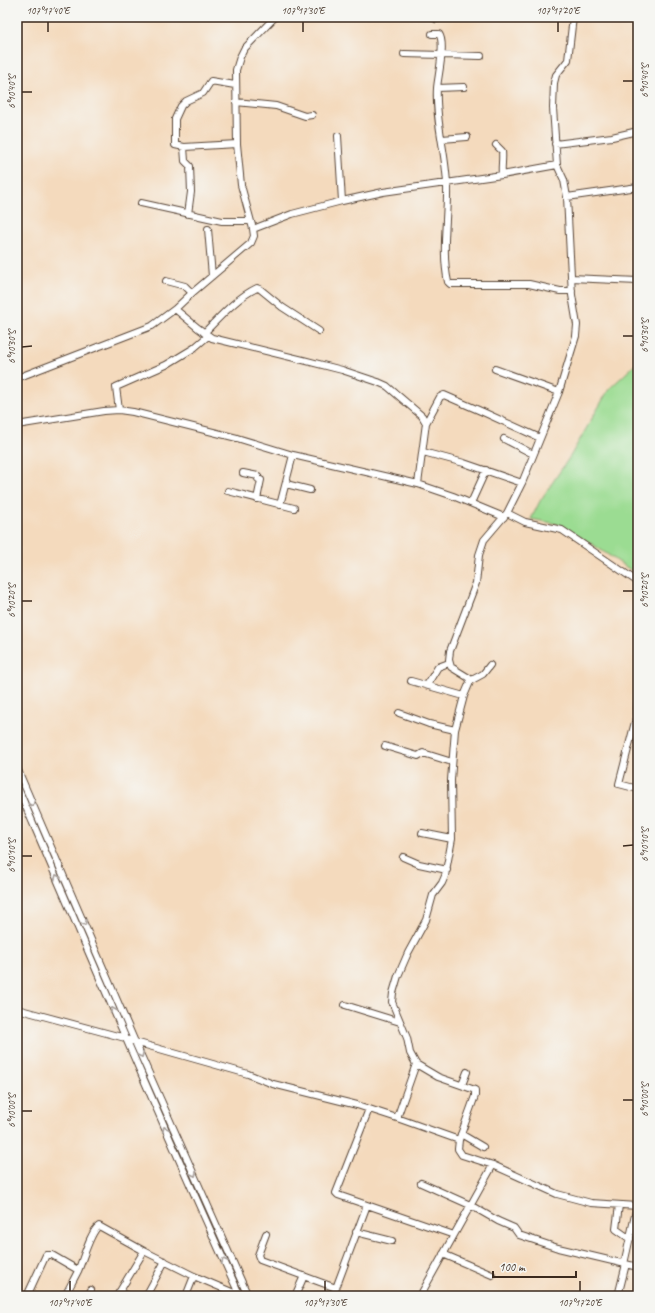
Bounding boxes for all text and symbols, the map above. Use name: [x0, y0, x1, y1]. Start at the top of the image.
text: 107°17'40"E: [26, 4, 71, 17]
text: 107°17'30"E: [281, 4, 326, 17]
text: 107°17'20"E: [536, 4, 581, 17]
text: 6°10'40"S: [638, 62, 651, 98]
text: 6°10'40"S: [5, 73, 18, 109]
text: 6°10'30"S: [638, 317, 651, 353]
text: 6°10'30"S: [5, 328, 18, 364]
text: 6°10'20"S: [638, 572, 651, 608]
text: 6°10'20"S: [5, 582, 18, 618]
one-way arrow: [28, 800, 36, 807]
text: 6°10'10"S: [638, 826, 651, 862]
text: 6°10'10"S: [5, 837, 18, 873]
one-way arrow: [53, 874, 61, 881]
one-way arrow: [79, 919, 87, 927]
one-way arrow: [110, 1006, 118, 1013]
one-way arrow: [136, 1051, 144, 1059]
text: 6°10'00"S: [638, 1081, 651, 1117]
text: 6°10'00"S: [5, 1092, 18, 1128]
one-way arrow: [162, 1126, 170, 1133]
one-way arrow: [189, 1170, 197, 1177]
scale bar: [493, 1253, 576, 1279]
one-way arrow: [221, 1257, 229, 1265]
text: 100 m: [499, 1259, 526, 1275]
text: 107°17'40"E: [48, 1296, 93, 1309]
text: 107°17'30"E: [303, 1296, 348, 1309]
text: 107°17'20"E: [558, 1296, 603, 1309]

